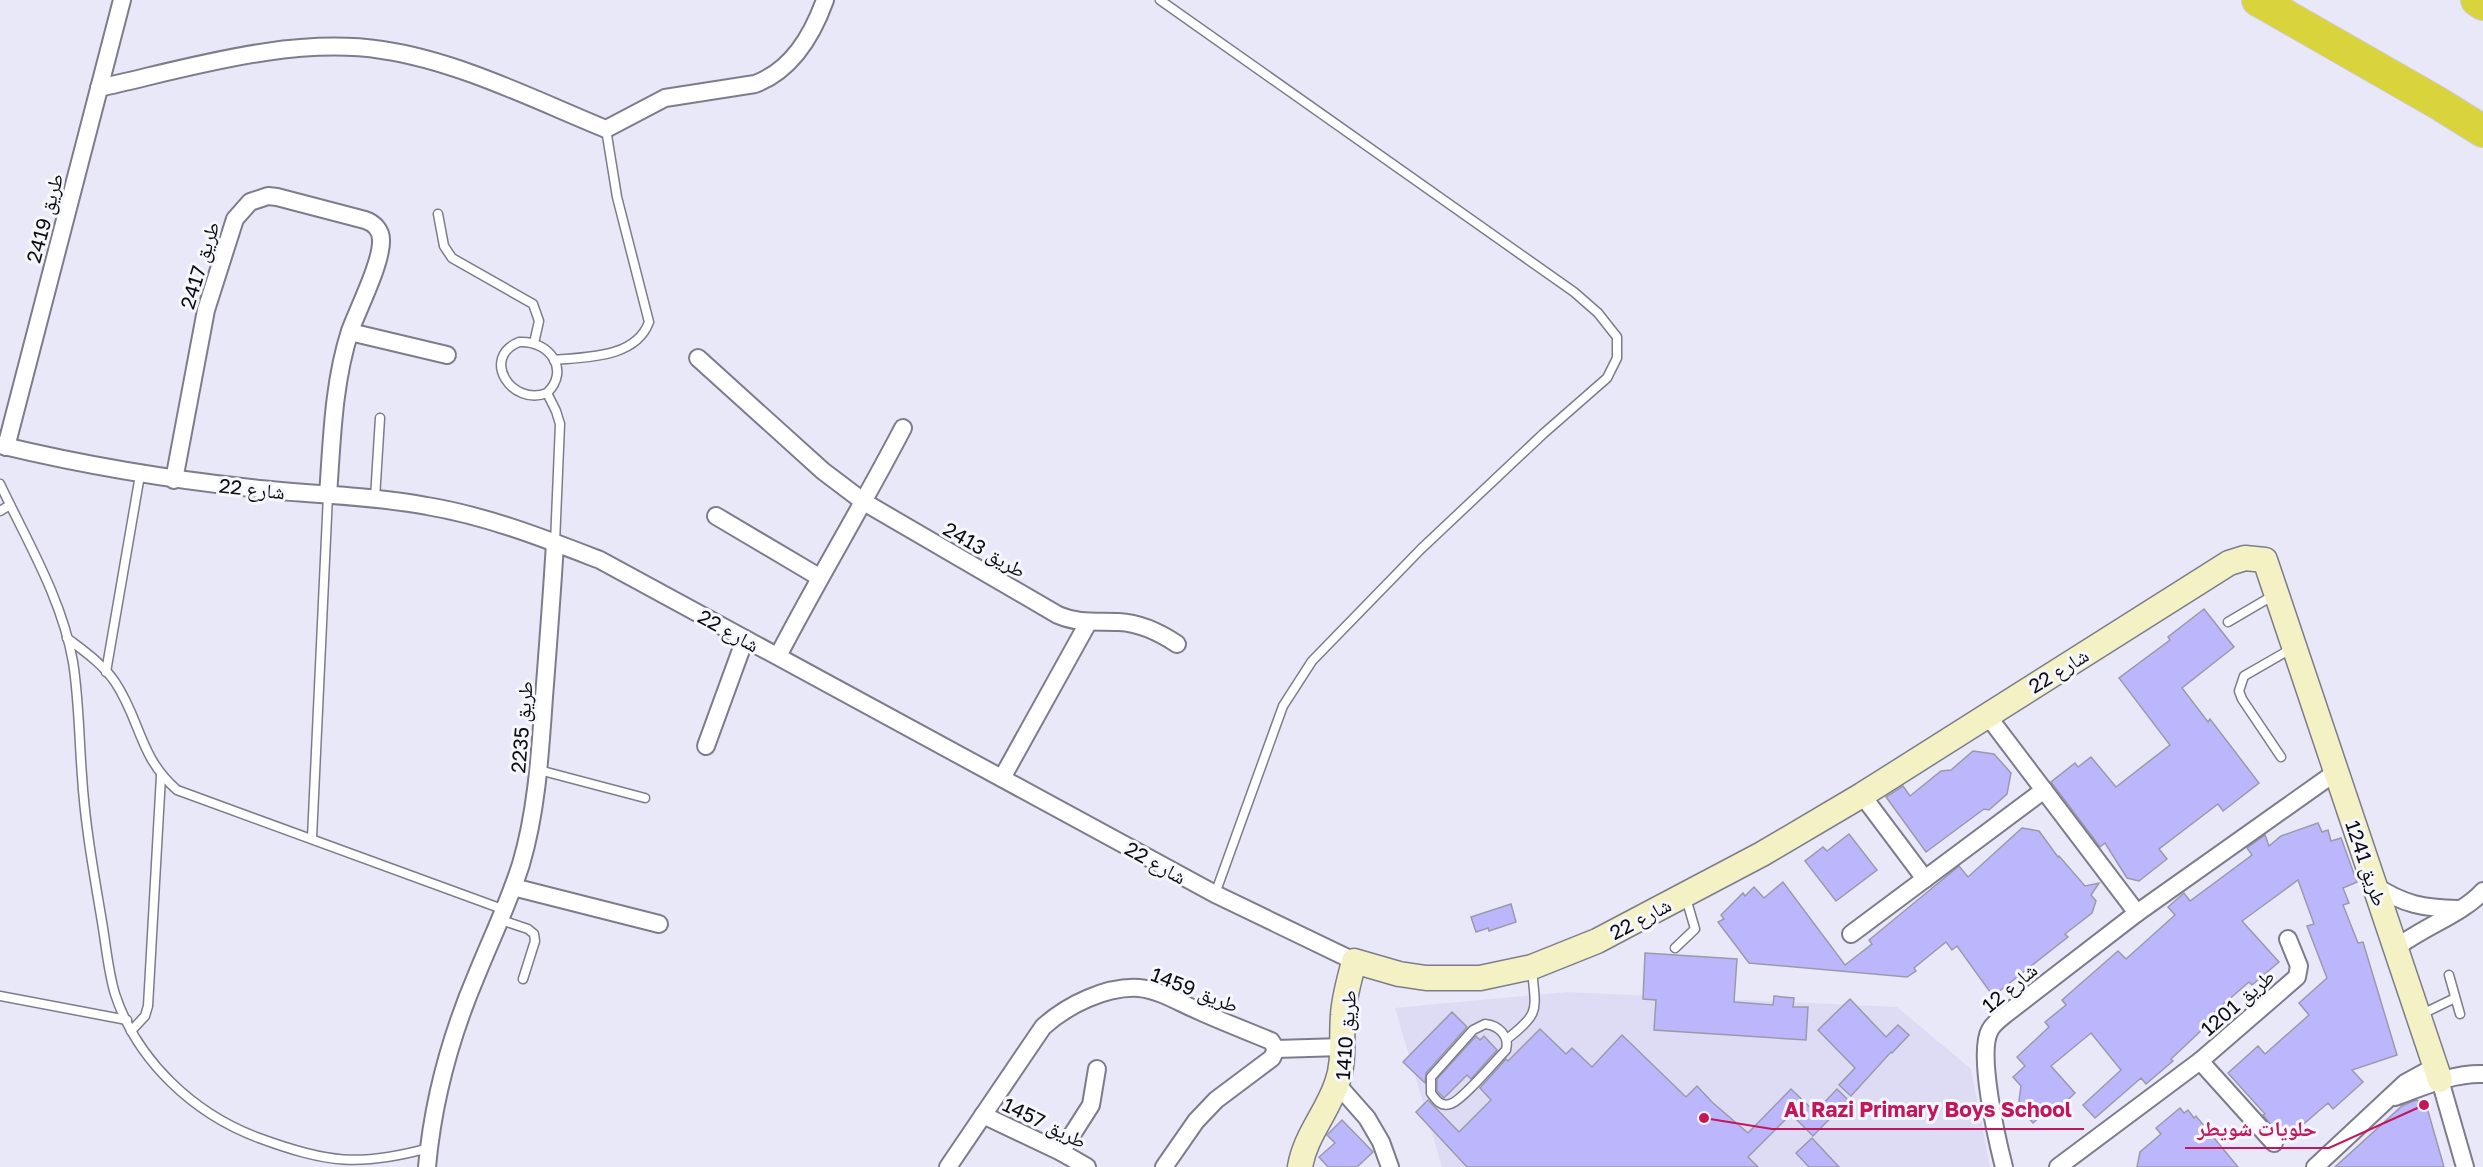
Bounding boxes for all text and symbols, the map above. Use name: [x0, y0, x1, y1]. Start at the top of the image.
street label: طريق 2419: [21, 171, 68, 266]
street label: طريق 2417: [174, 218, 225, 312]
street label: شارع 22: [218, 473, 286, 505]
street label: طريق 2413: [939, 516, 1030, 583]
street label: شارع 22: [693, 603, 764, 658]
street label: شارع 22: [2024, 642, 2094, 699]
street label: طريق 2235: [505, 680, 538, 774]
street label: طريق 1241: [2340, 817, 2393, 909]
street label: شارع 22: [1120, 835, 1191, 890]
street label: شارع 22: [1605, 892, 1676, 946]
street label: شارع 12: [1977, 957, 2043, 1018]
street label: طريق 1459: [1148, 961, 1242, 1018]
street label: طريق 1201: [2195, 964, 2279, 1041]
street label: طريق 1410: [1330, 989, 1361, 1081]
callout: Al Razi Primary Boys School: [1772, 1090, 2084, 1129]
street label: طريق 1457: [999, 1091, 1091, 1153]
text: Al Razi Primary Boys School: [1784, 1096, 2072, 1122]
callout: حلويات شويطر: [2185, 1109, 2329, 1148]
text: حلويات شويطر: [2196, 1115, 2317, 1141]

